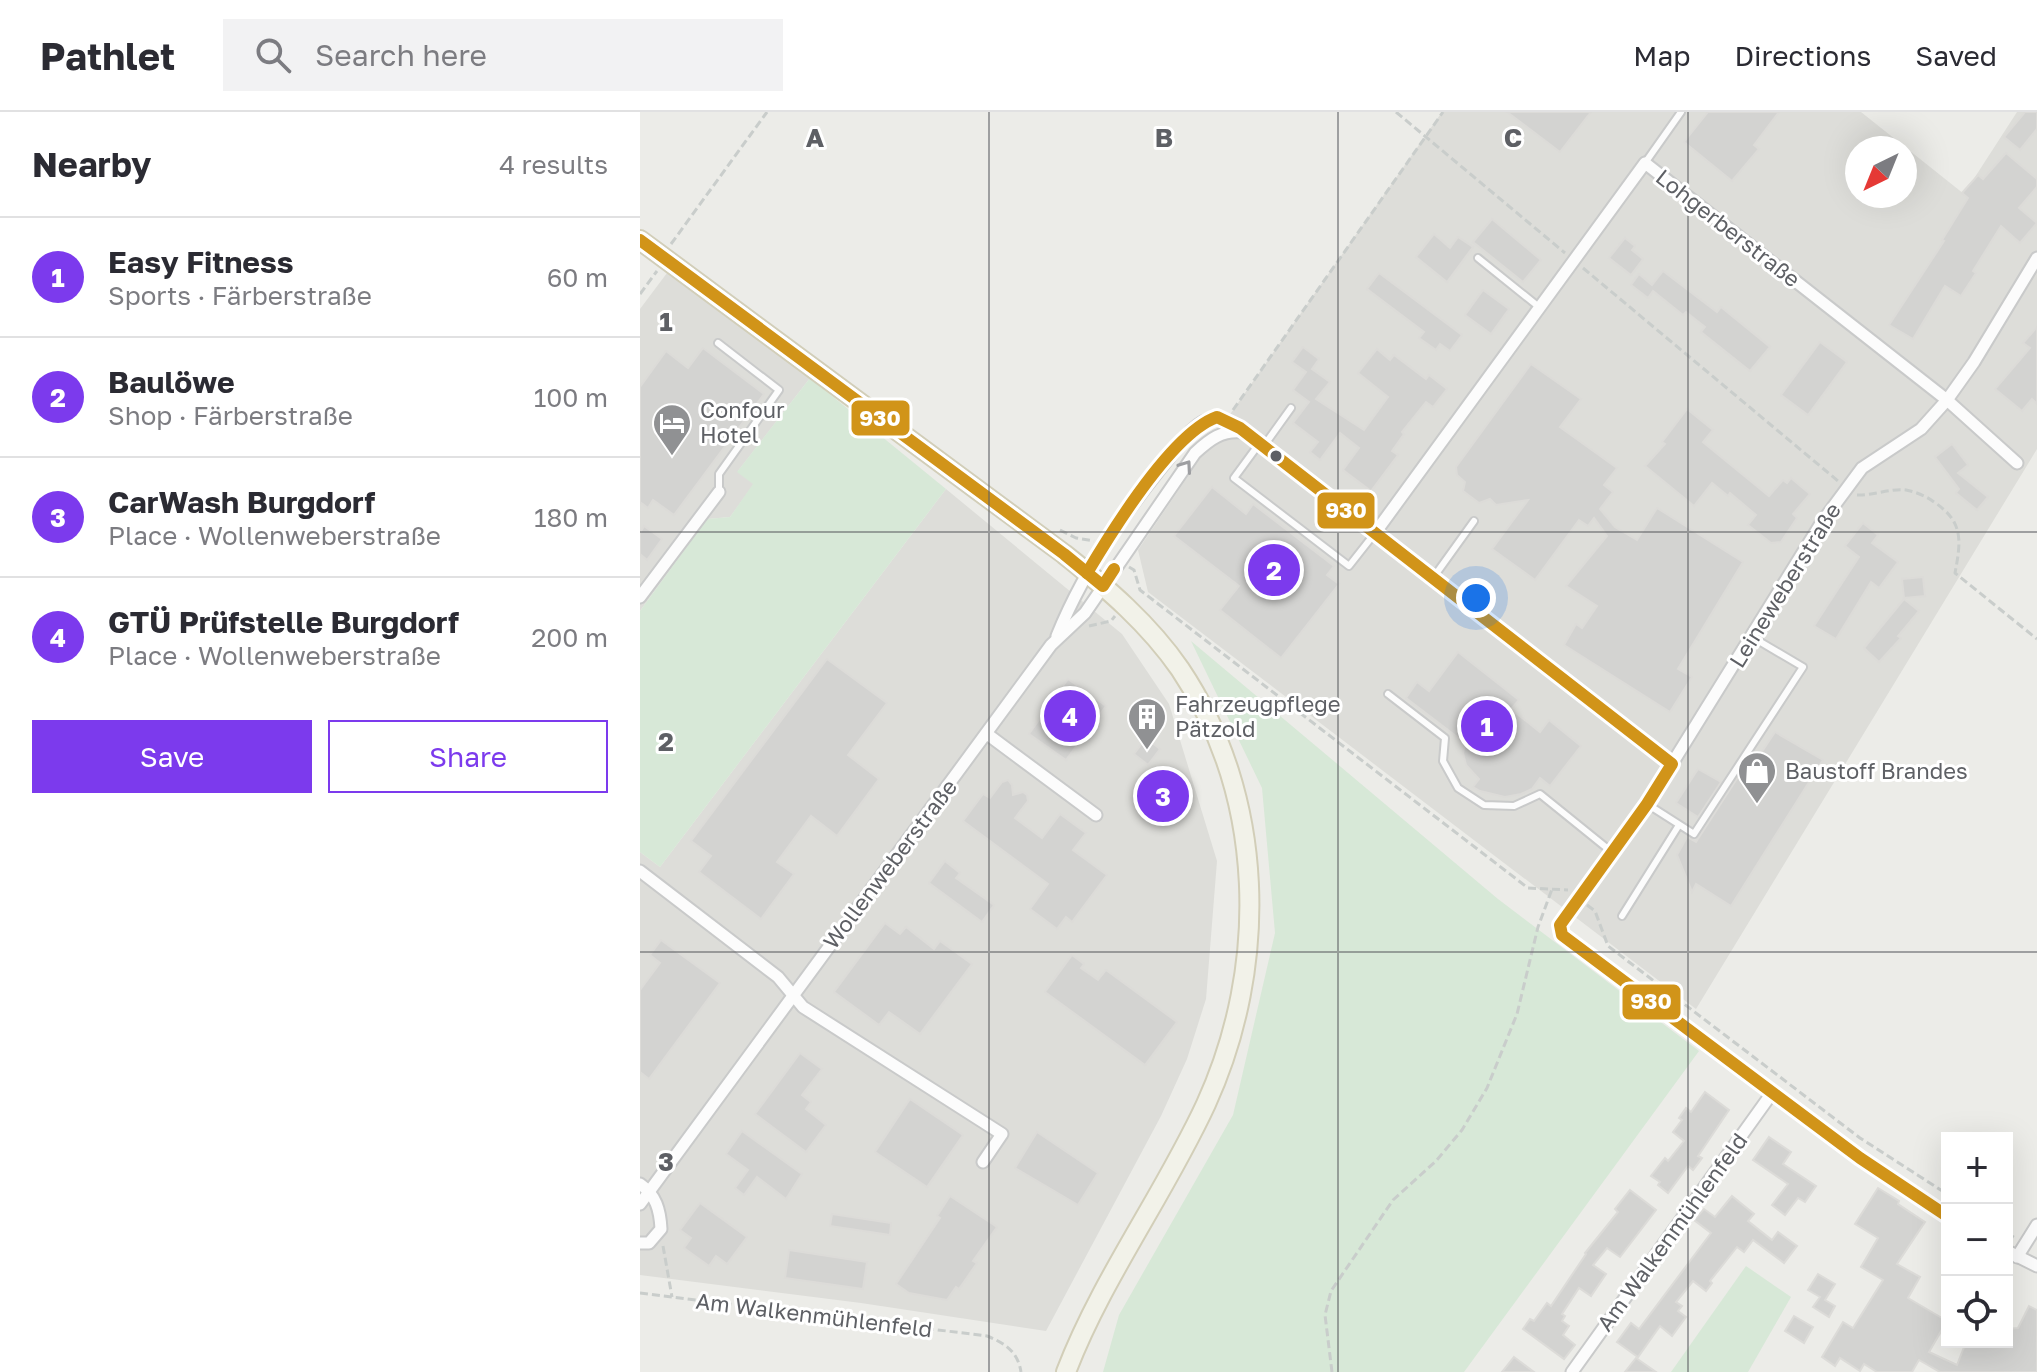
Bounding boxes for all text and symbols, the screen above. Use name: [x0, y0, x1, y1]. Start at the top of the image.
search box: [223, 19, 783, 91]
text: Pathlet: [40, 33, 175, 78]
icon: search: [251, 33, 295, 77]
text: Search here: [315, 37, 487, 73]
text: Map: [1633, 39, 1690, 72]
text: Directions: [1734, 39, 1871, 72]
text: Saved: [1915, 39, 1997, 72]
text: A: [806, 122, 825, 153]
text: B: [1155, 122, 1173, 153]
text: C: [1504, 122, 1522, 153]
north arrow: [1845, 136, 1917, 208]
text: Nearby: [32, 144, 152, 184]
text: 4 results: [499, 149, 608, 180]
street label: Lohgerberstraße: [1651, 163, 1806, 292]
text: Easy Fitness: [108, 244, 294, 280]
text: 1: [51, 262, 65, 293]
text: 60 m: [547, 262, 608, 293]
text: Sports · Färberstraße: [108, 280, 372, 311]
text: 1: [659, 306, 673, 337]
text: Baulöwe: [108, 364, 235, 400]
text: 2: [50, 382, 66, 413]
text: 100 m: [534, 382, 608, 413]
place label: Confour Hotel: [700, 396, 785, 448]
line badge: 930: [850, 399, 911, 437]
text: Shop · Färberstraße: [108, 400, 353, 431]
hotel icon: Confour Hotel: [651, 402, 693, 457]
text: 930: [859, 404, 901, 431]
unlabelled marker: [1268, 448, 1284, 464]
one-way arrow: [1176, 460, 1191, 474]
text: CarWash Burgdorf: [108, 484, 375, 520]
line badge: 930: [1316, 491, 1376, 530]
text: 930: [1325, 496, 1367, 523]
street label: Leineweberstraße: [1723, 497, 1846, 672]
text: 3: [50, 502, 66, 533]
text: 180 m: [534, 502, 608, 533]
text: Place · Wollenweberstraße: [108, 520, 441, 551]
pin: 2: [1248, 540, 1300, 600]
your location: [1456, 578, 1496, 618]
text: GTÜ Prüfstelle Burgdorf: [108, 604, 459, 640]
text: 4: [50, 622, 66, 653]
text: 200 m: [531, 622, 608, 653]
text: Place · Wollenweberstraße: [108, 640, 441, 671]
pin: 4: [1044, 686, 1096, 746]
place label: Fahrzeugpflege Pätzold: [1175, 690, 1340, 742]
building icon: Fahrzeugpflege Pätzold: [1126, 696, 1168, 751]
pin: 1: [1461, 696, 1513, 756]
button: Save: [32, 720, 312, 793]
button: Share: [328, 720, 608, 793]
text: 2: [658, 726, 674, 757]
shop icon: Baustoff Brandes: [1736, 750, 1778, 805]
place label: Baustoff Brandes: [1785, 757, 1968, 784]
pin: 3: [1137, 766, 1189, 826]
street label: Wollenweberstraße: [817, 774, 962, 954]
line badge: 930: [1621, 983, 1682, 1021]
text: 930: [1630, 987, 1672, 1014]
street label: Am Walkenmühlenfeld: [1591, 1127, 1752, 1336]
map controls: [1941, 1132, 2013, 1348]
button: +: [1941, 1132, 2013, 1204]
text: 3: [658, 1146, 674, 1177]
button: −: [1941, 1204, 2013, 1276]
button: locate: [1941, 1276, 2013, 1348]
street label: Am Walkenmühlenfeld: [694, 1287, 934, 1342]

